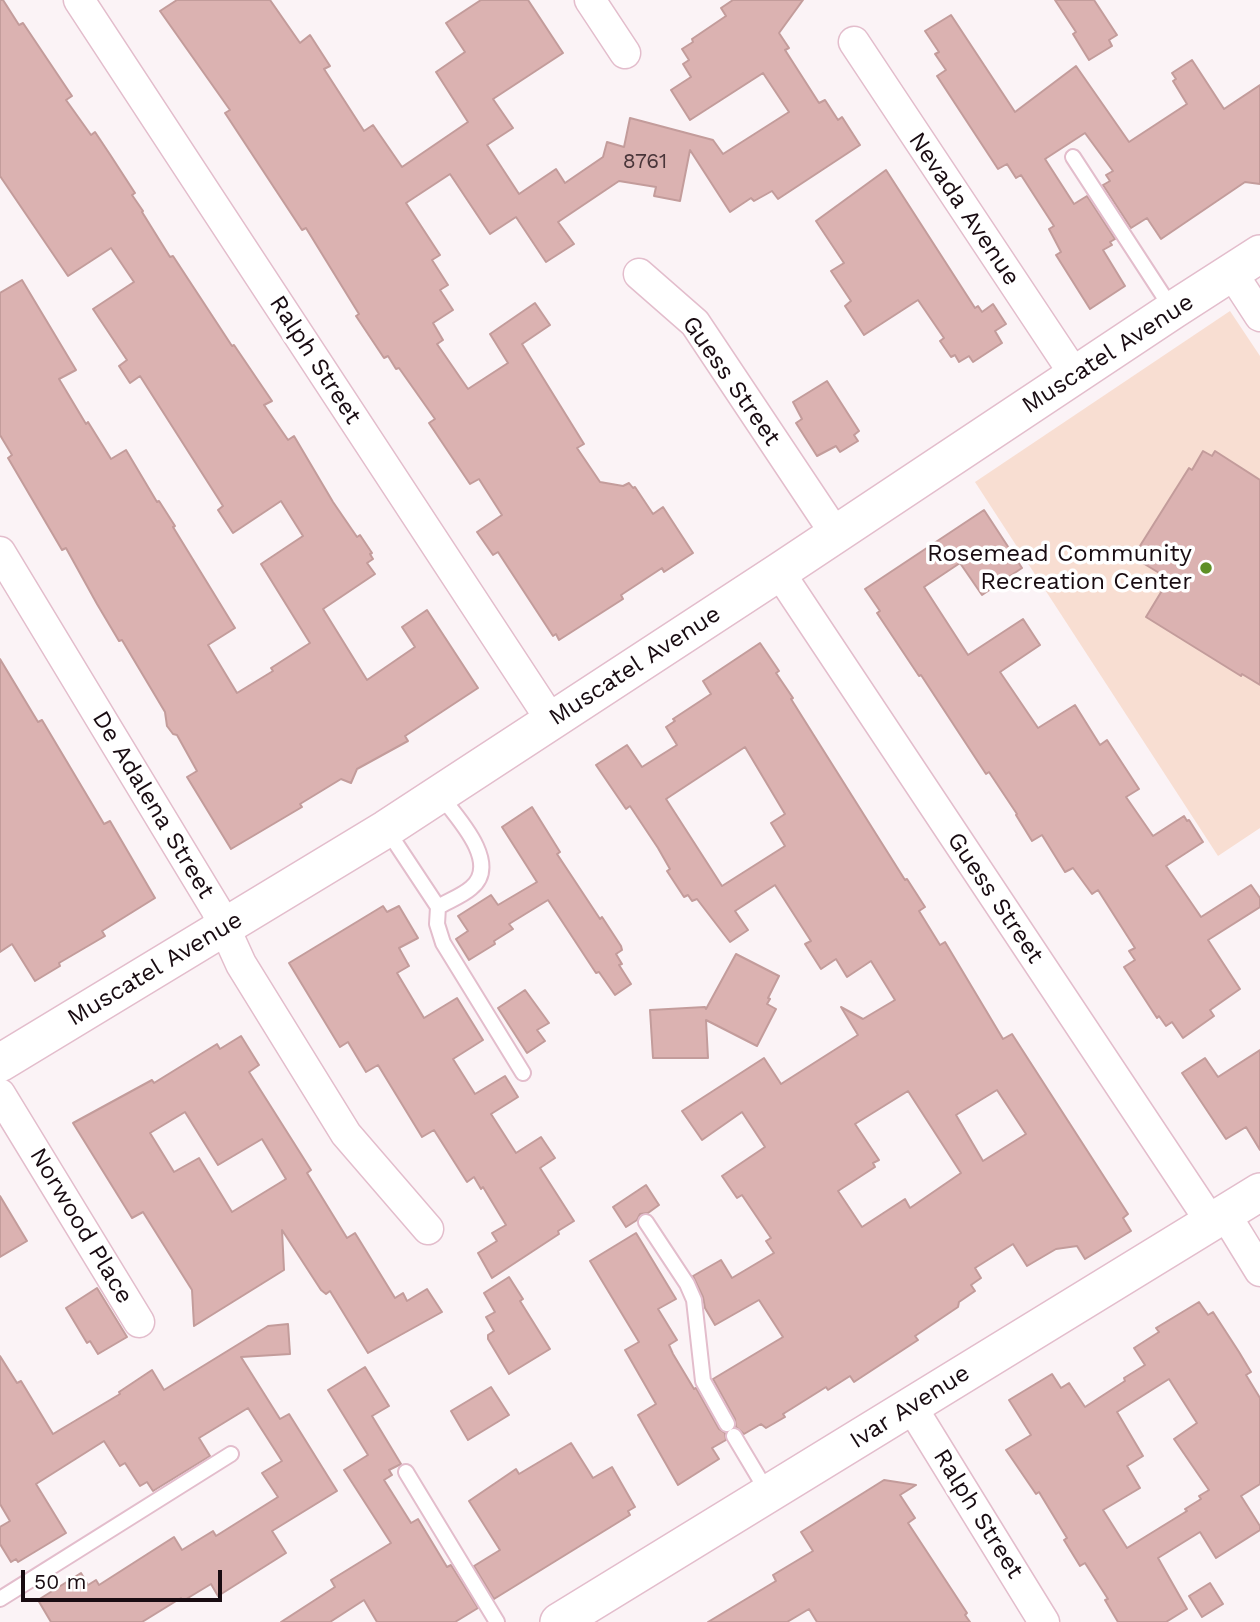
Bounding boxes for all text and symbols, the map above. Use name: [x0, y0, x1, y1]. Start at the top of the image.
street label: Nevada Avenue: [902, 127, 1026, 291]
house number: 8761: [623, 149, 667, 175]
street label: Muscatel Avenue: [1017, 288, 1199, 420]
street label: Ralph Street: [263, 290, 367, 430]
street label: Guess Street: [676, 311, 786, 451]
place label: Rosemead Community Recreation Center: [927, 540, 1192, 596]
marker: Rosemead Community Recreation Center: [1198, 560, 1214, 576]
street label: Muscatel Avenue: [544, 600, 726, 732]
street label: De Adalena Street: [86, 706, 220, 904]
street label: Guess Street: [941, 827, 1049, 969]
street label: Muscatel Avenue: [62, 906, 248, 1032]
street label: Norwood Place: [23, 1143, 139, 1309]
street label: Ivar Avenue: [845, 1359, 975, 1455]
street label: Ralph Street: [927, 1444, 1029, 1584]
scale bar: [24, 1556, 226, 1600]
text: 50 m: [34, 1569, 86, 1594]

